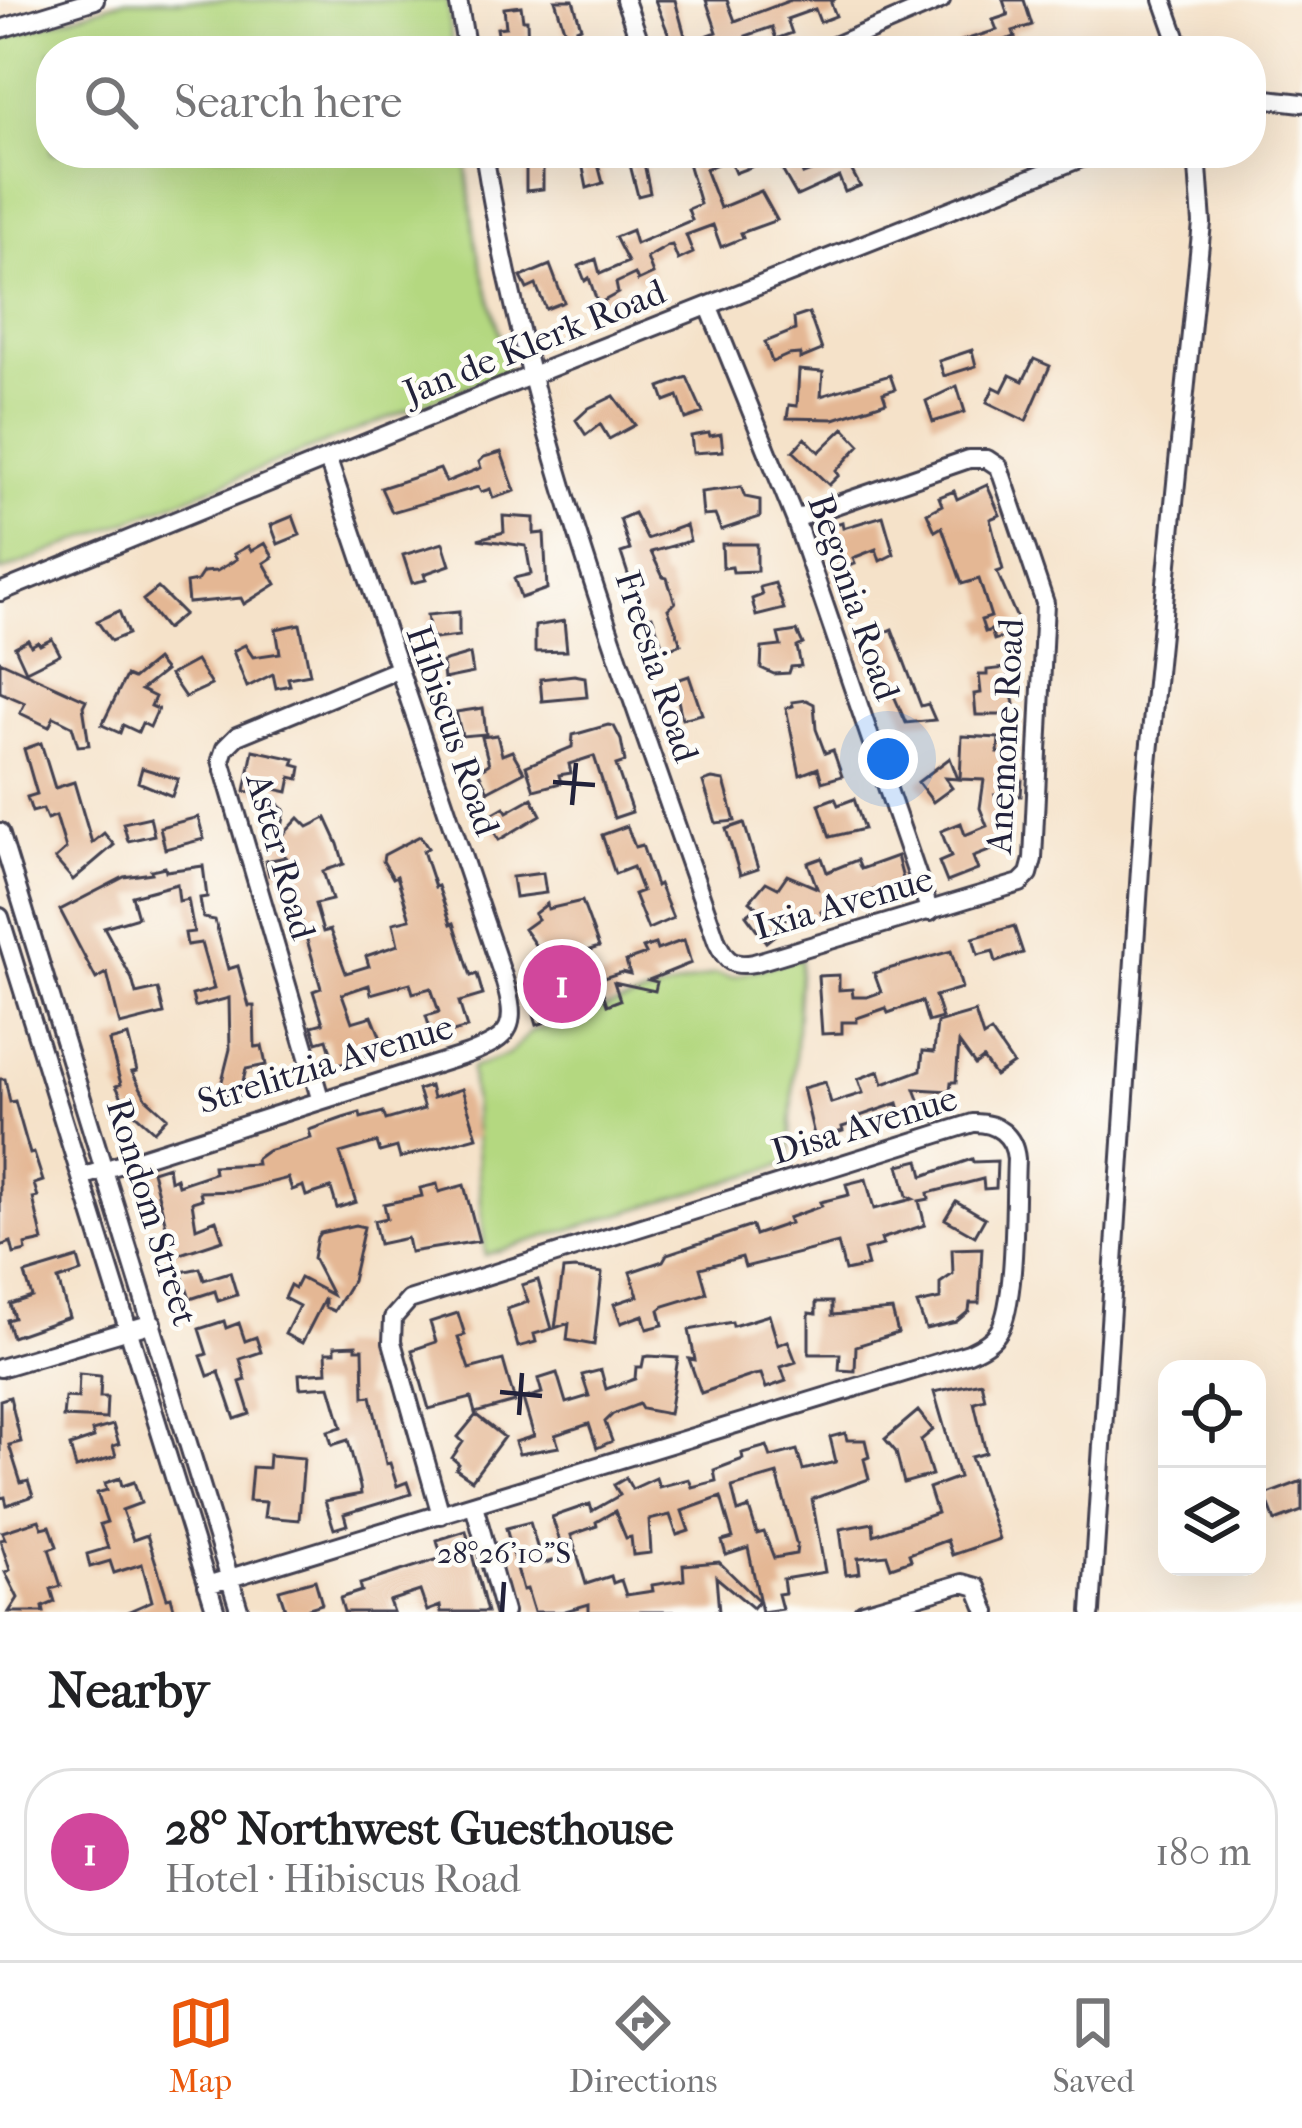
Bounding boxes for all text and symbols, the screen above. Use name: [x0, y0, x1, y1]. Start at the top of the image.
search box: [36, 36, 1266, 168]
icon: search: [78, 69, 144, 135]
text: Search here: [174, 76, 402, 129]
street label: Jan de Klerk Road: [395, 270, 672, 415]
street label: Begonia Road: [799, 489, 909, 706]
street label: Freesia Road: [606, 565, 708, 768]
street label: Anemone Road: [978, 617, 1032, 857]
street label: Hibiscus Road: [398, 620, 509, 841]
your location: [858, 729, 918, 789]
street label: Aster Road: [237, 767, 325, 944]
street label: Ixia Avenue: [749, 857, 938, 949]
pin: 1: [523, 939, 601, 1029]
street label: Strelitzia Avenue: [193, 1005, 458, 1123]
street label: Disa Avenue: [766, 1077, 962, 1173]
street label: Rondom Street: [98, 1094, 206, 1331]
map controls: [1158, 1360, 1266, 1576]
button: locate: [1158, 1360, 1266, 1468]
button: layers: [1158, 1468, 1266, 1576]
text: 28°26'10"S: [437, 1536, 571, 1571]
text: Nearby: [48, 1660, 209, 1720]
text: 28° Northwest Guesthouse: [165, 1803, 674, 1856]
text: 1: [83, 1829, 97, 1875]
text: 180 m: [1155, 1829, 1251, 1875]
text: Hotel · Hibiscus Road: [165, 1856, 520, 1902]
tab: Map: [168, 1990, 234, 2101]
tab: Directions: [569, 1990, 717, 2101]
tab: Saved: [1053, 1990, 1134, 2101]

